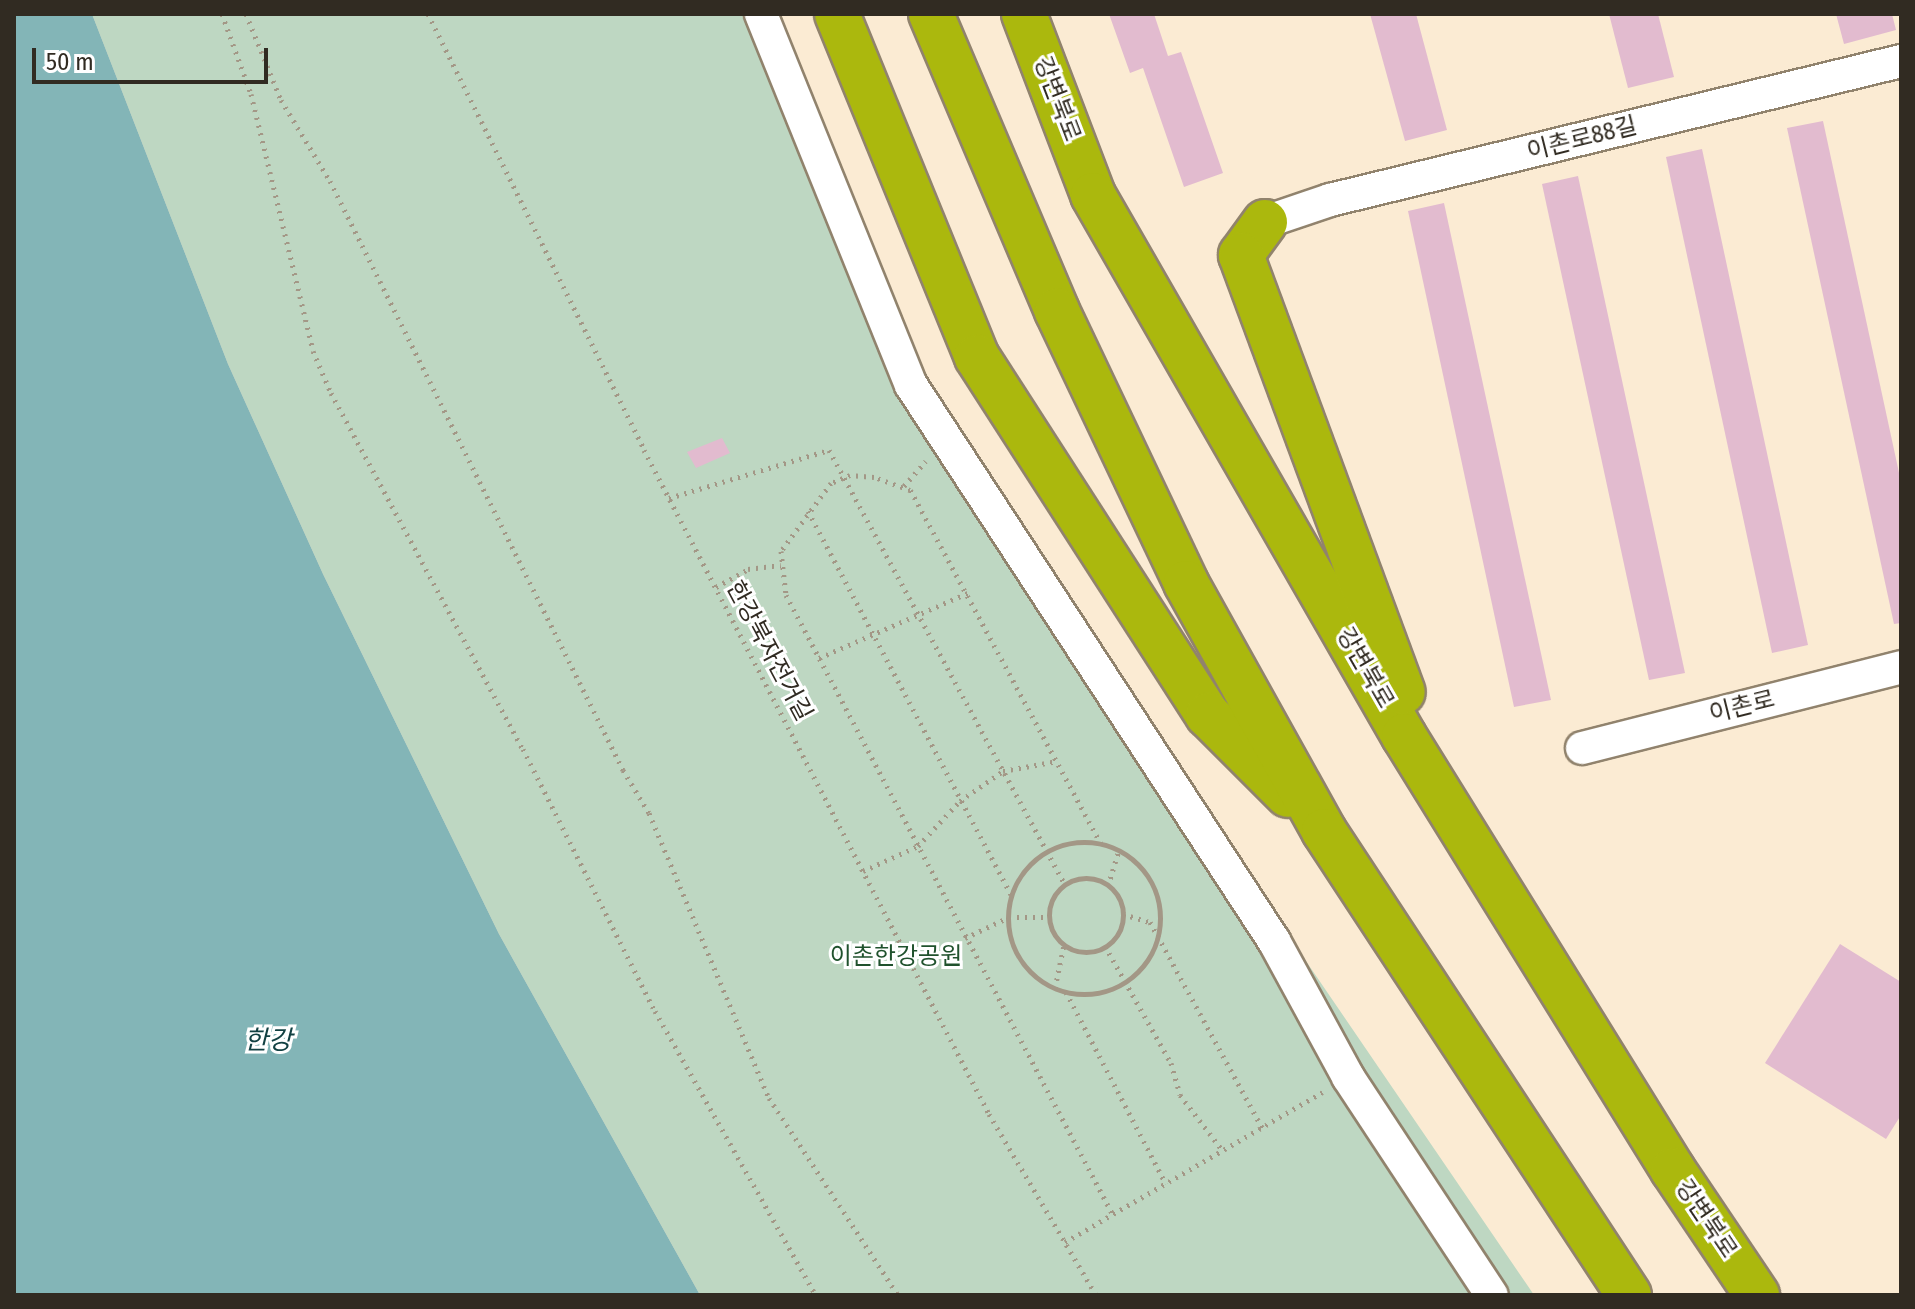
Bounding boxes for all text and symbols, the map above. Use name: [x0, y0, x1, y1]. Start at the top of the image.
scale bar: [36, 32, 272, 82]
text: 50 m: [46, 48, 94, 76]
street label: 강변북로: [1028, 53, 1086, 145]
street label: 이촌로88길: [1524, 111, 1640, 167]
street label: 한강북자전거길: [720, 576, 818, 726]
street label: 강변북로: [1330, 623, 1400, 713]
street label: 이촌로: [1706, 685, 1778, 729]
park label: 이촌한강공원: [830, 943, 962, 971]
water label: 한강: [244, 1025, 292, 1057]
street label: 강변북로: [1669, 1174, 1743, 1264]

